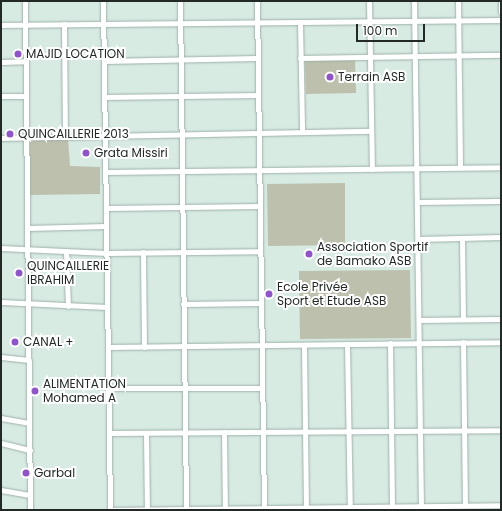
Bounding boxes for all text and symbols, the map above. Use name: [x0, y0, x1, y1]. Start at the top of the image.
scale bar: [358, 16, 427, 42]
text: 100 m: [363, 22, 397, 39]
place label: MAJID LOCATION: [26, 47, 125, 61]
marker: MAJID LOCATION: [13, 49, 23, 59]
place label: Terrain ASB: [338, 70, 405, 84]
marker: Terrain ASB: [325, 72, 335, 82]
place label: QUINCAILLERIE 2013: [18, 127, 129, 141]
marker: QUINCAILLERIE 2013: [5, 129, 15, 139]
place label: Grata Missiri: [94, 146, 168, 160]
marker: Grata Missiri: [81, 148, 91, 158]
place label: Association Sportif de Bamako ASB: [317, 240, 428, 268]
marker: Association Sportif de Bamako ASB: [304, 249, 314, 259]
place label: QUINCAILLERIE IBRAHIM: [27, 259, 109, 287]
marker: QUINCAILLERIE IBRAHIM: [14, 268, 24, 278]
place label: Ecole Privée Sport et Etude ASB: [277, 280, 386, 308]
marker: Ecole Privée Sport et Etude ASB: [264, 289, 274, 299]
place label: CANAL +: [23, 335, 73, 349]
marker: CANAL +: [10, 337, 20, 347]
place label: ALIMENTATION Mohamed A: [43, 377, 126, 405]
marker: ALIMENTATION Mohamed A: [30, 386, 40, 396]
place label: Garbal: [34, 466, 75, 480]
marker: Garbal: [21, 468, 31, 478]

